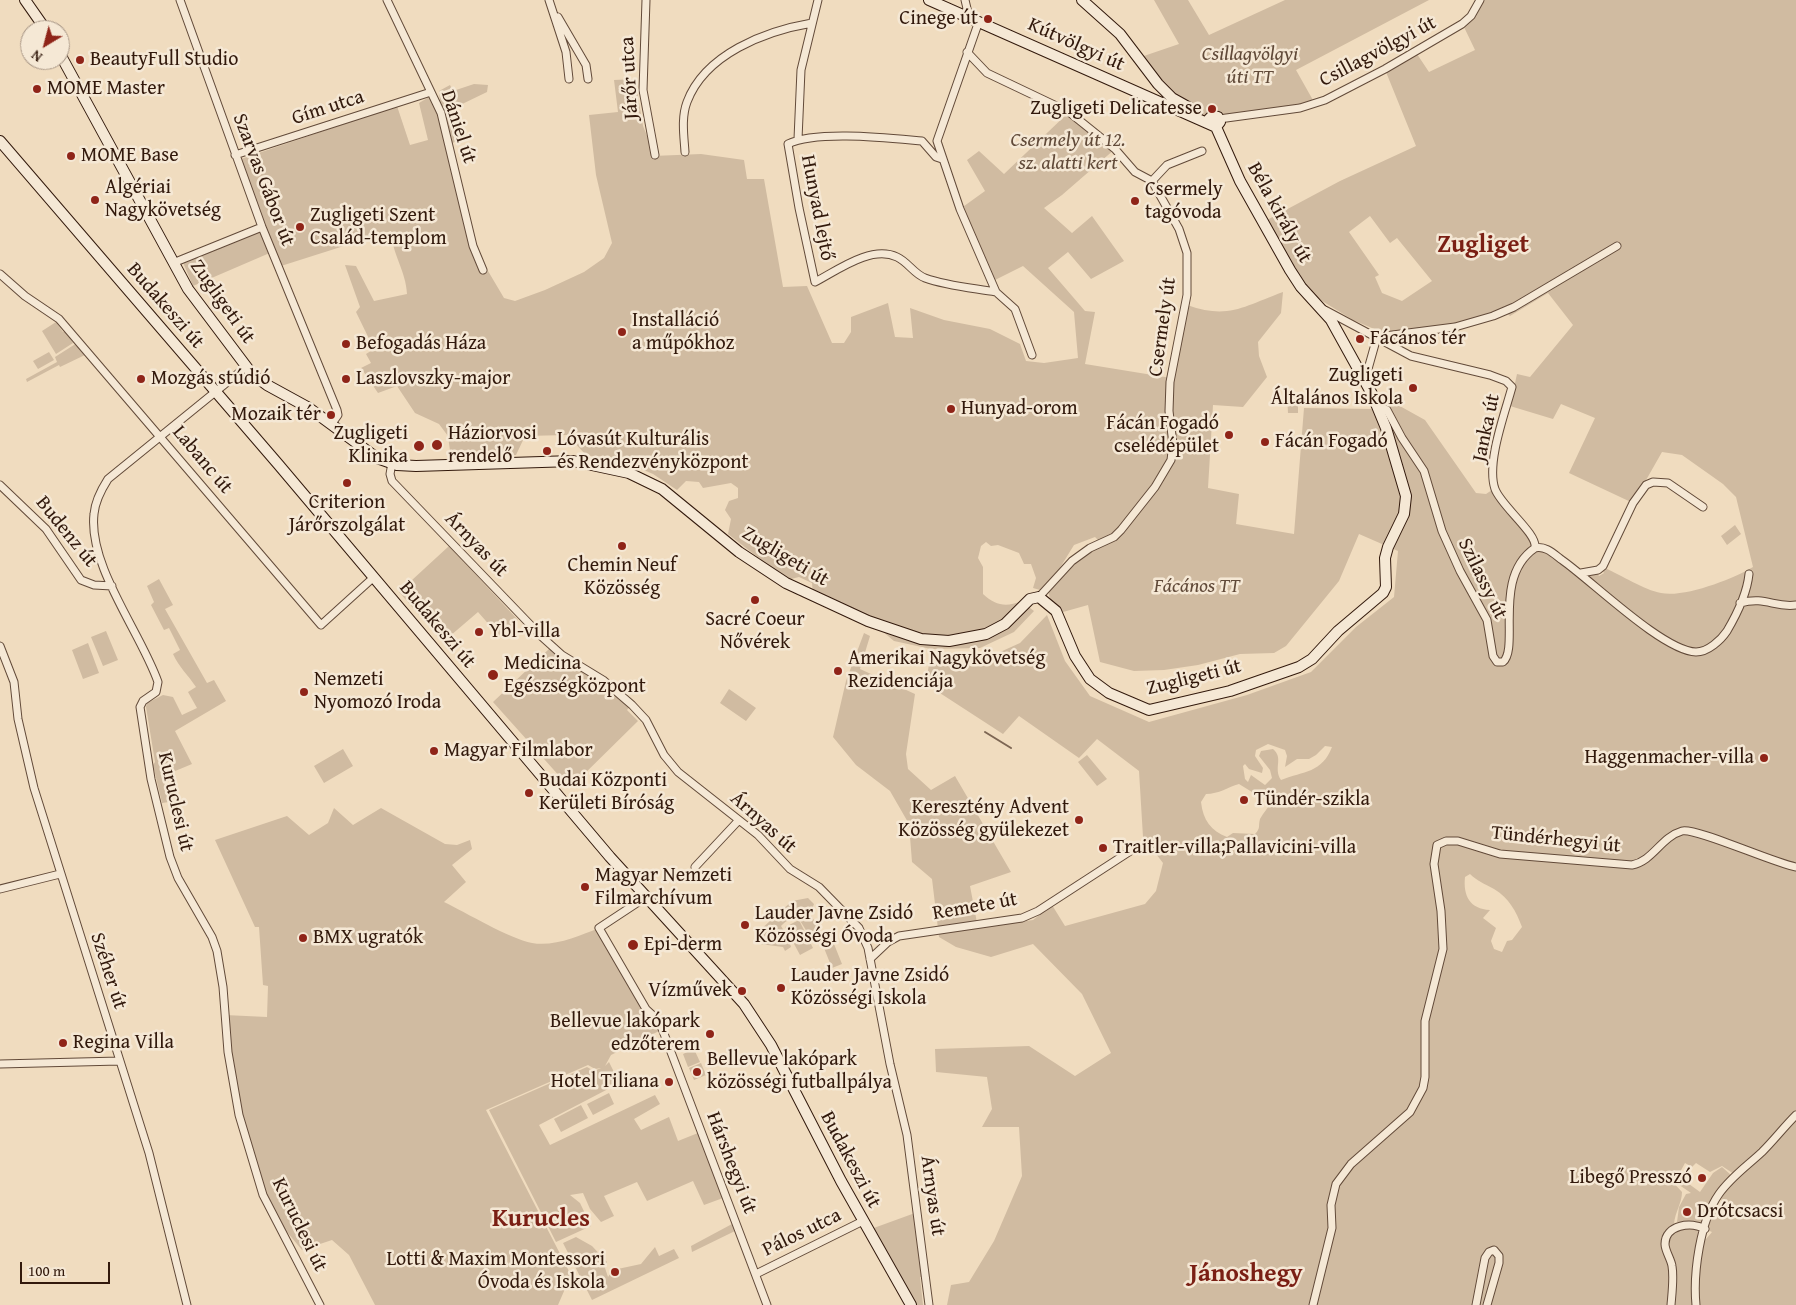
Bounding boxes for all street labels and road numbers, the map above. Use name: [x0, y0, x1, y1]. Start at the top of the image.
street label: Csillagvölgyi út: [1316, 11, 1440, 93]
street label: Kútvölgyi út: [1024, 13, 1128, 77]
street label: Járőr utca: [616, 36, 644, 120]
street label: Gím utca: [289, 85, 367, 131]
street label: Dániel út: [435, 87, 481, 167]
street label: Szarvas Gábor út: [227, 110, 299, 250]
street label: Hunyad lejtő: [795, 153, 839, 263]
street label: Béla király út: [1241, 158, 1317, 268]
street label: Zugligeti út: [184, 255, 260, 349]
street label: Budakeszi út: [121, 258, 209, 354]
street label: Csermely út: [1144, 276, 1182, 378]
street label: Janka út: [1468, 392, 1506, 464]
street label: Labanc út: [167, 421, 237, 499]
street label: Budenz út: [30, 492, 102, 572]
street label: Árnyas út: [439, 508, 513, 582]
street label: Zugligeti út: [737, 522, 833, 592]
street label: Szilassy út: [1452, 534, 1512, 624]
street label: Budakeszi út: [394, 577, 480, 673]
street label: Zugligeti út: [1144, 655, 1244, 701]
street label: Kuruclesi út: [152, 750, 198, 854]
street label: Árnyas út: [725, 787, 801, 859]
street label: Tündérhegyi út: [1490, 821, 1622, 859]
street label: Remete út: [931, 888, 1019, 926]
street label: Széher út: [84, 930, 132, 1012]
street label: Budakeszi út: [815, 1108, 885, 1212]
street label: Hárshegyi út: [701, 1109, 761, 1217]
street label: Árnyas út: [914, 1154, 950, 1238]
street label: Kuruclesi út: [266, 1174, 332, 1276]
street label: Pálos utca: [759, 1204, 845, 1262]

